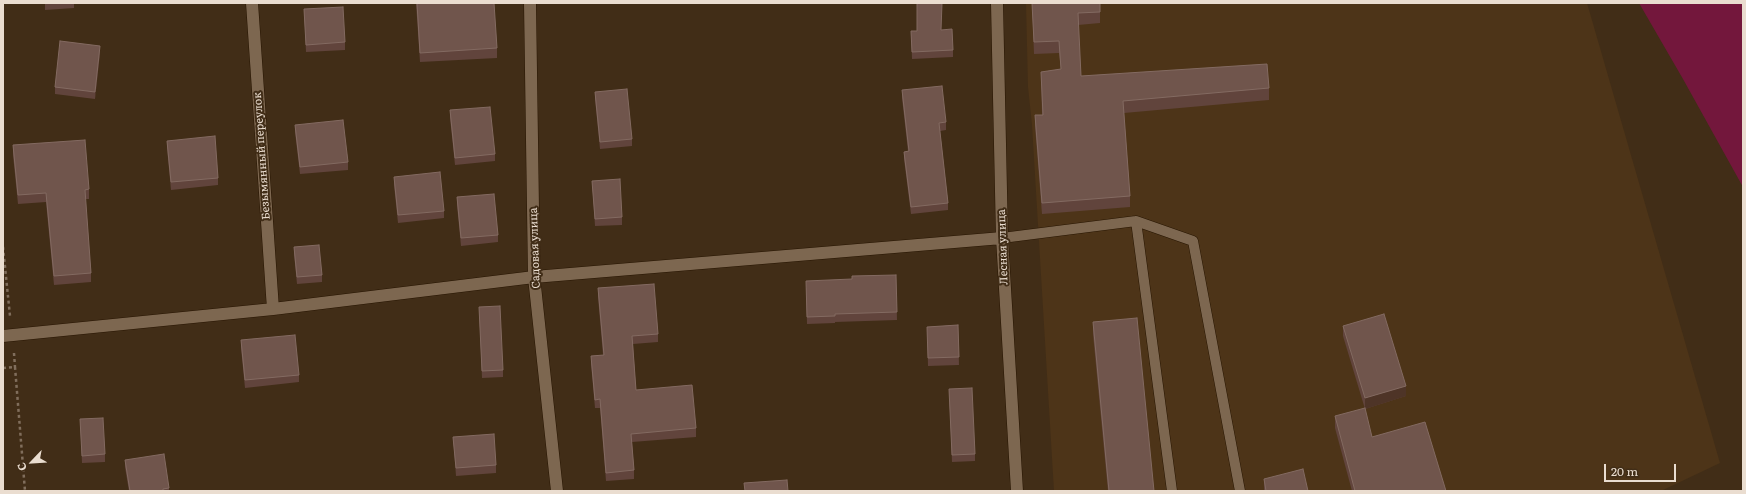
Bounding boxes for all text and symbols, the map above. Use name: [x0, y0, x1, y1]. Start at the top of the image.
street label: Безымянный переулок: [251, 92, 273, 220]
street label: Садовая улица: [527, 207, 543, 289]
street label: Лесная улица: [995, 209, 1011, 285]
north arrow: [12, 442, 52, 482]
scale bar: [1606, 456, 1678, 482]
text: С: [12, 460, 30, 474]
text: 20 m: [1611, 462, 1638, 480]

